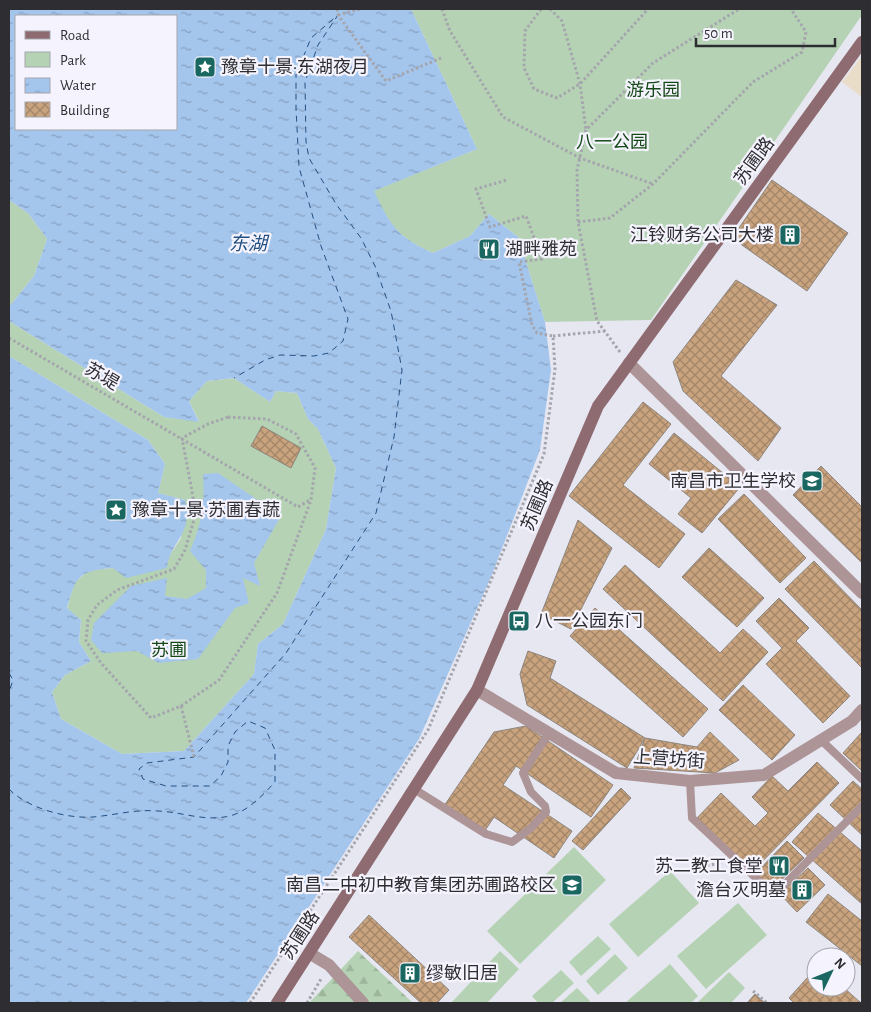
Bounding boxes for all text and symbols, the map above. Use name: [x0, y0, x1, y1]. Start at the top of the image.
legend: [15, 15, 178, 130]
scale bar: [696, 15, 835, 47]
text: 50 m: [704, 26, 733, 41]
text: Road: [60, 28, 90, 43]
text: Park: [60, 53, 86, 68]
place icon: 豫章十景·东湖夜月: [193, 55, 217, 79]
place label: 豫章十景·东湖夜月: [221, 57, 369, 77]
text: Water: [60, 78, 96, 93]
park label: 游乐园: [626, 80, 680, 100]
text: Building: [60, 103, 110, 118]
park label: 八一公园: [576, 133, 648, 152]
street label: 苏圃路: [730, 133, 778, 189]
building icon: 江铃财务公司大楼: [778, 223, 802, 247]
place label: 江铃财务公司大楼: [630, 225, 774, 245]
water label: 东湖: [229, 233, 270, 254]
restaurant icon: 湖畔雅苑: [477, 237, 501, 261]
place label: 湖畔雅苑: [505, 239, 577, 259]
street label: 苏堤: [81, 358, 123, 394]
school or university icon: 南昌市卫生学校: [800, 469, 824, 493]
place label: 南昌市卫生学校: [670, 471, 796, 491]
street label: 苏圃路: [517, 476, 557, 534]
place icon: 豫章十景·苏圃春蔬: [104, 498, 128, 522]
place label: 豫章十景·苏圃春蔬: [132, 500, 280, 520]
bus stop icon: 八一公园东门: [507, 609, 531, 633]
place label: 八一公园东门: [535, 611, 643, 631]
park label: 苏圃: [151, 640, 187, 660]
street label: 上营坊街: [632, 747, 706, 771]
restaurant icon: 苏二教工食堂: [767, 854, 791, 878]
place label: 苏二教工食堂: [655, 856, 763, 876]
school or university icon: 南昌二中初中教育集团苏圃路校区: [560, 873, 584, 897]
place label: 南昌二中初中教育集团苏圃路校区: [286, 875, 556, 895]
building icon: 澹台灭明墓: [790, 878, 814, 902]
place label: 澹台灭明墓: [696, 880, 786, 900]
street label: 苏圃路: [277, 907, 323, 963]
north arrow: [806, 947, 856, 997]
text: N: [831, 955, 848, 972]
building icon: 缪敏旧居: [398, 961, 422, 985]
place label: 缪敏旧居: [426, 963, 498, 983]

